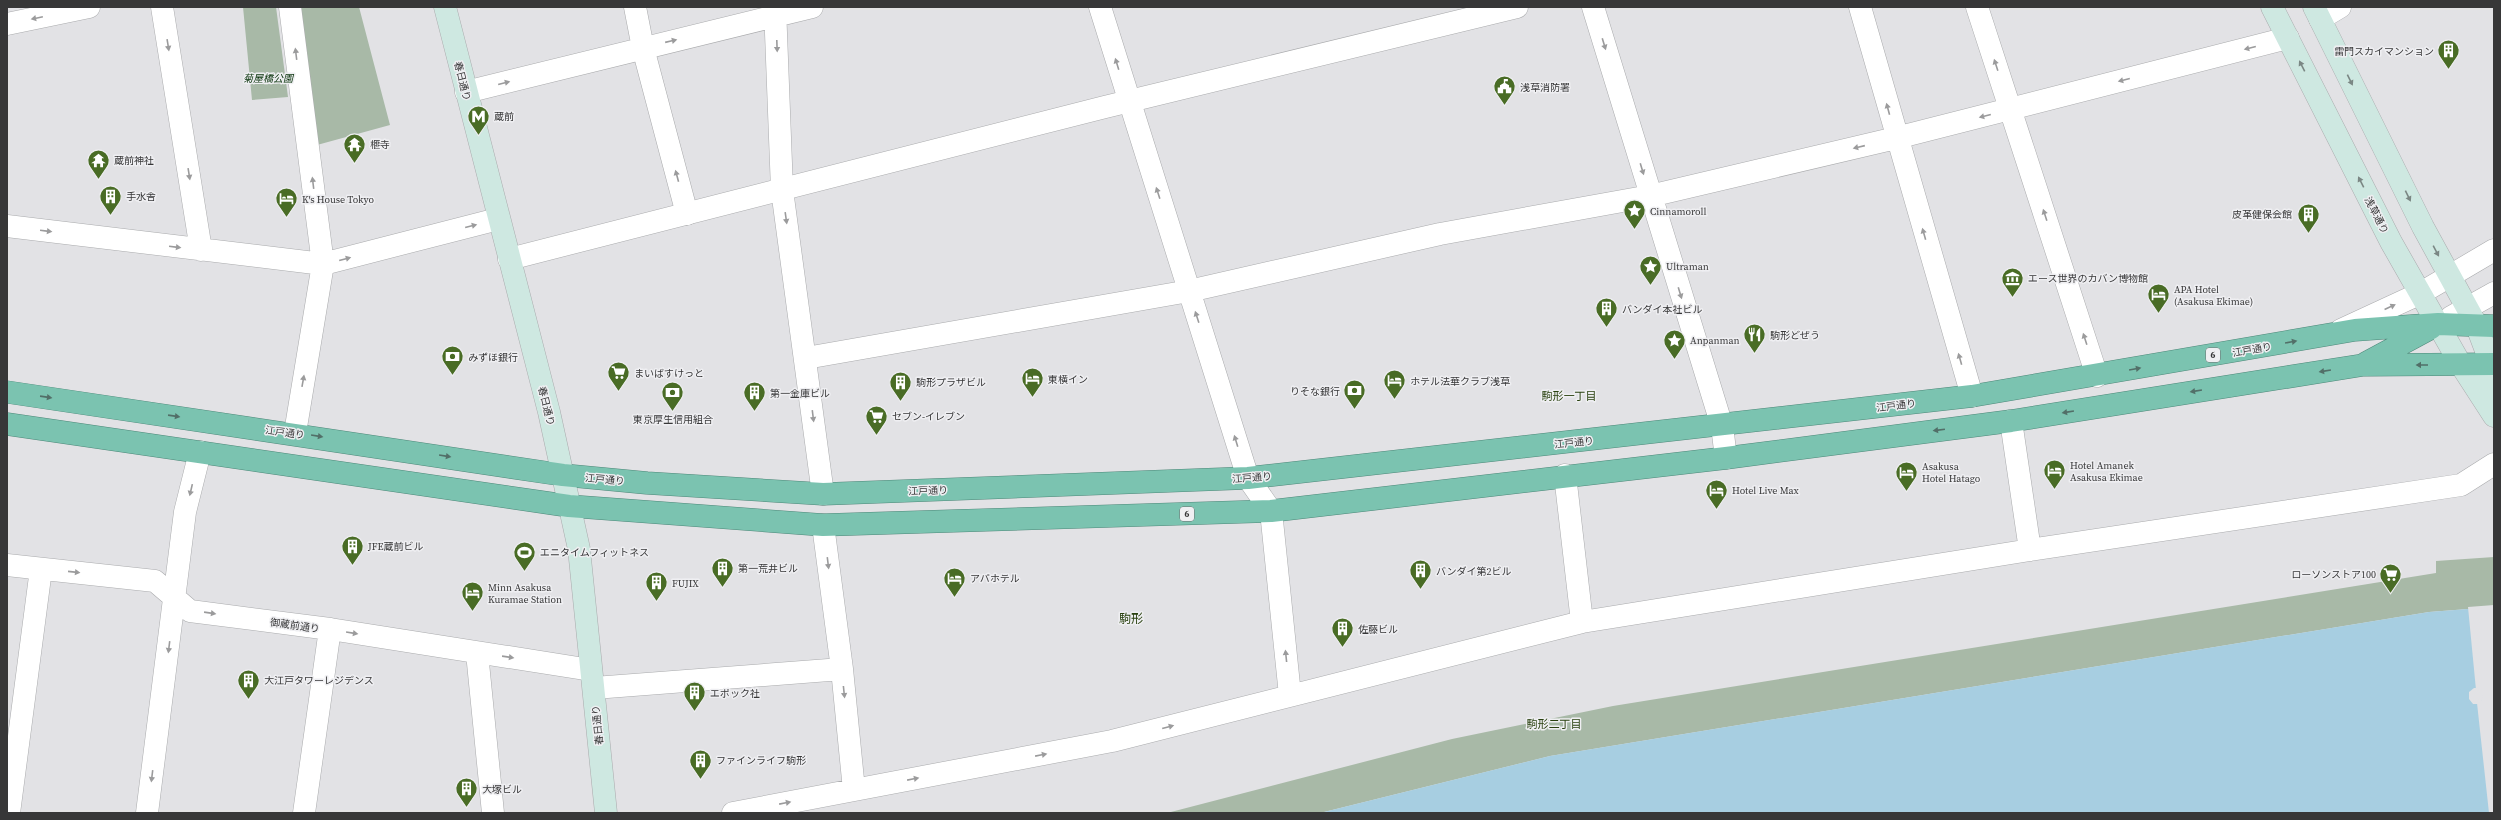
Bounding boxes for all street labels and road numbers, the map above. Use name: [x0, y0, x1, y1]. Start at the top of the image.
street label: 春日通り: [451, 60, 474, 102]
street label: 浅草通り: [2362, 194, 2391, 236]
street label: 江戸通り: [2231, 340, 2273, 359]
road number: 6: [2206, 348, 2220, 362]
street label: 春日通り: [535, 385, 558, 427]
street label: 江戸通り: [1875, 397, 1917, 414]
street label: 江戸通り: [264, 423, 306, 442]
street label: 江戸通り: [1553, 434, 1595, 451]
street label: 江戸通り: [1232, 470, 1272, 485]
street label: 江戸通り: [584, 471, 625, 488]
street label: 江戸通り: [908, 483, 948, 498]
road number: 6: [1180, 507, 1194, 521]
street label: 御蔵前通り: [269, 616, 321, 635]
street label: 春日通り: [589, 704, 606, 746]

